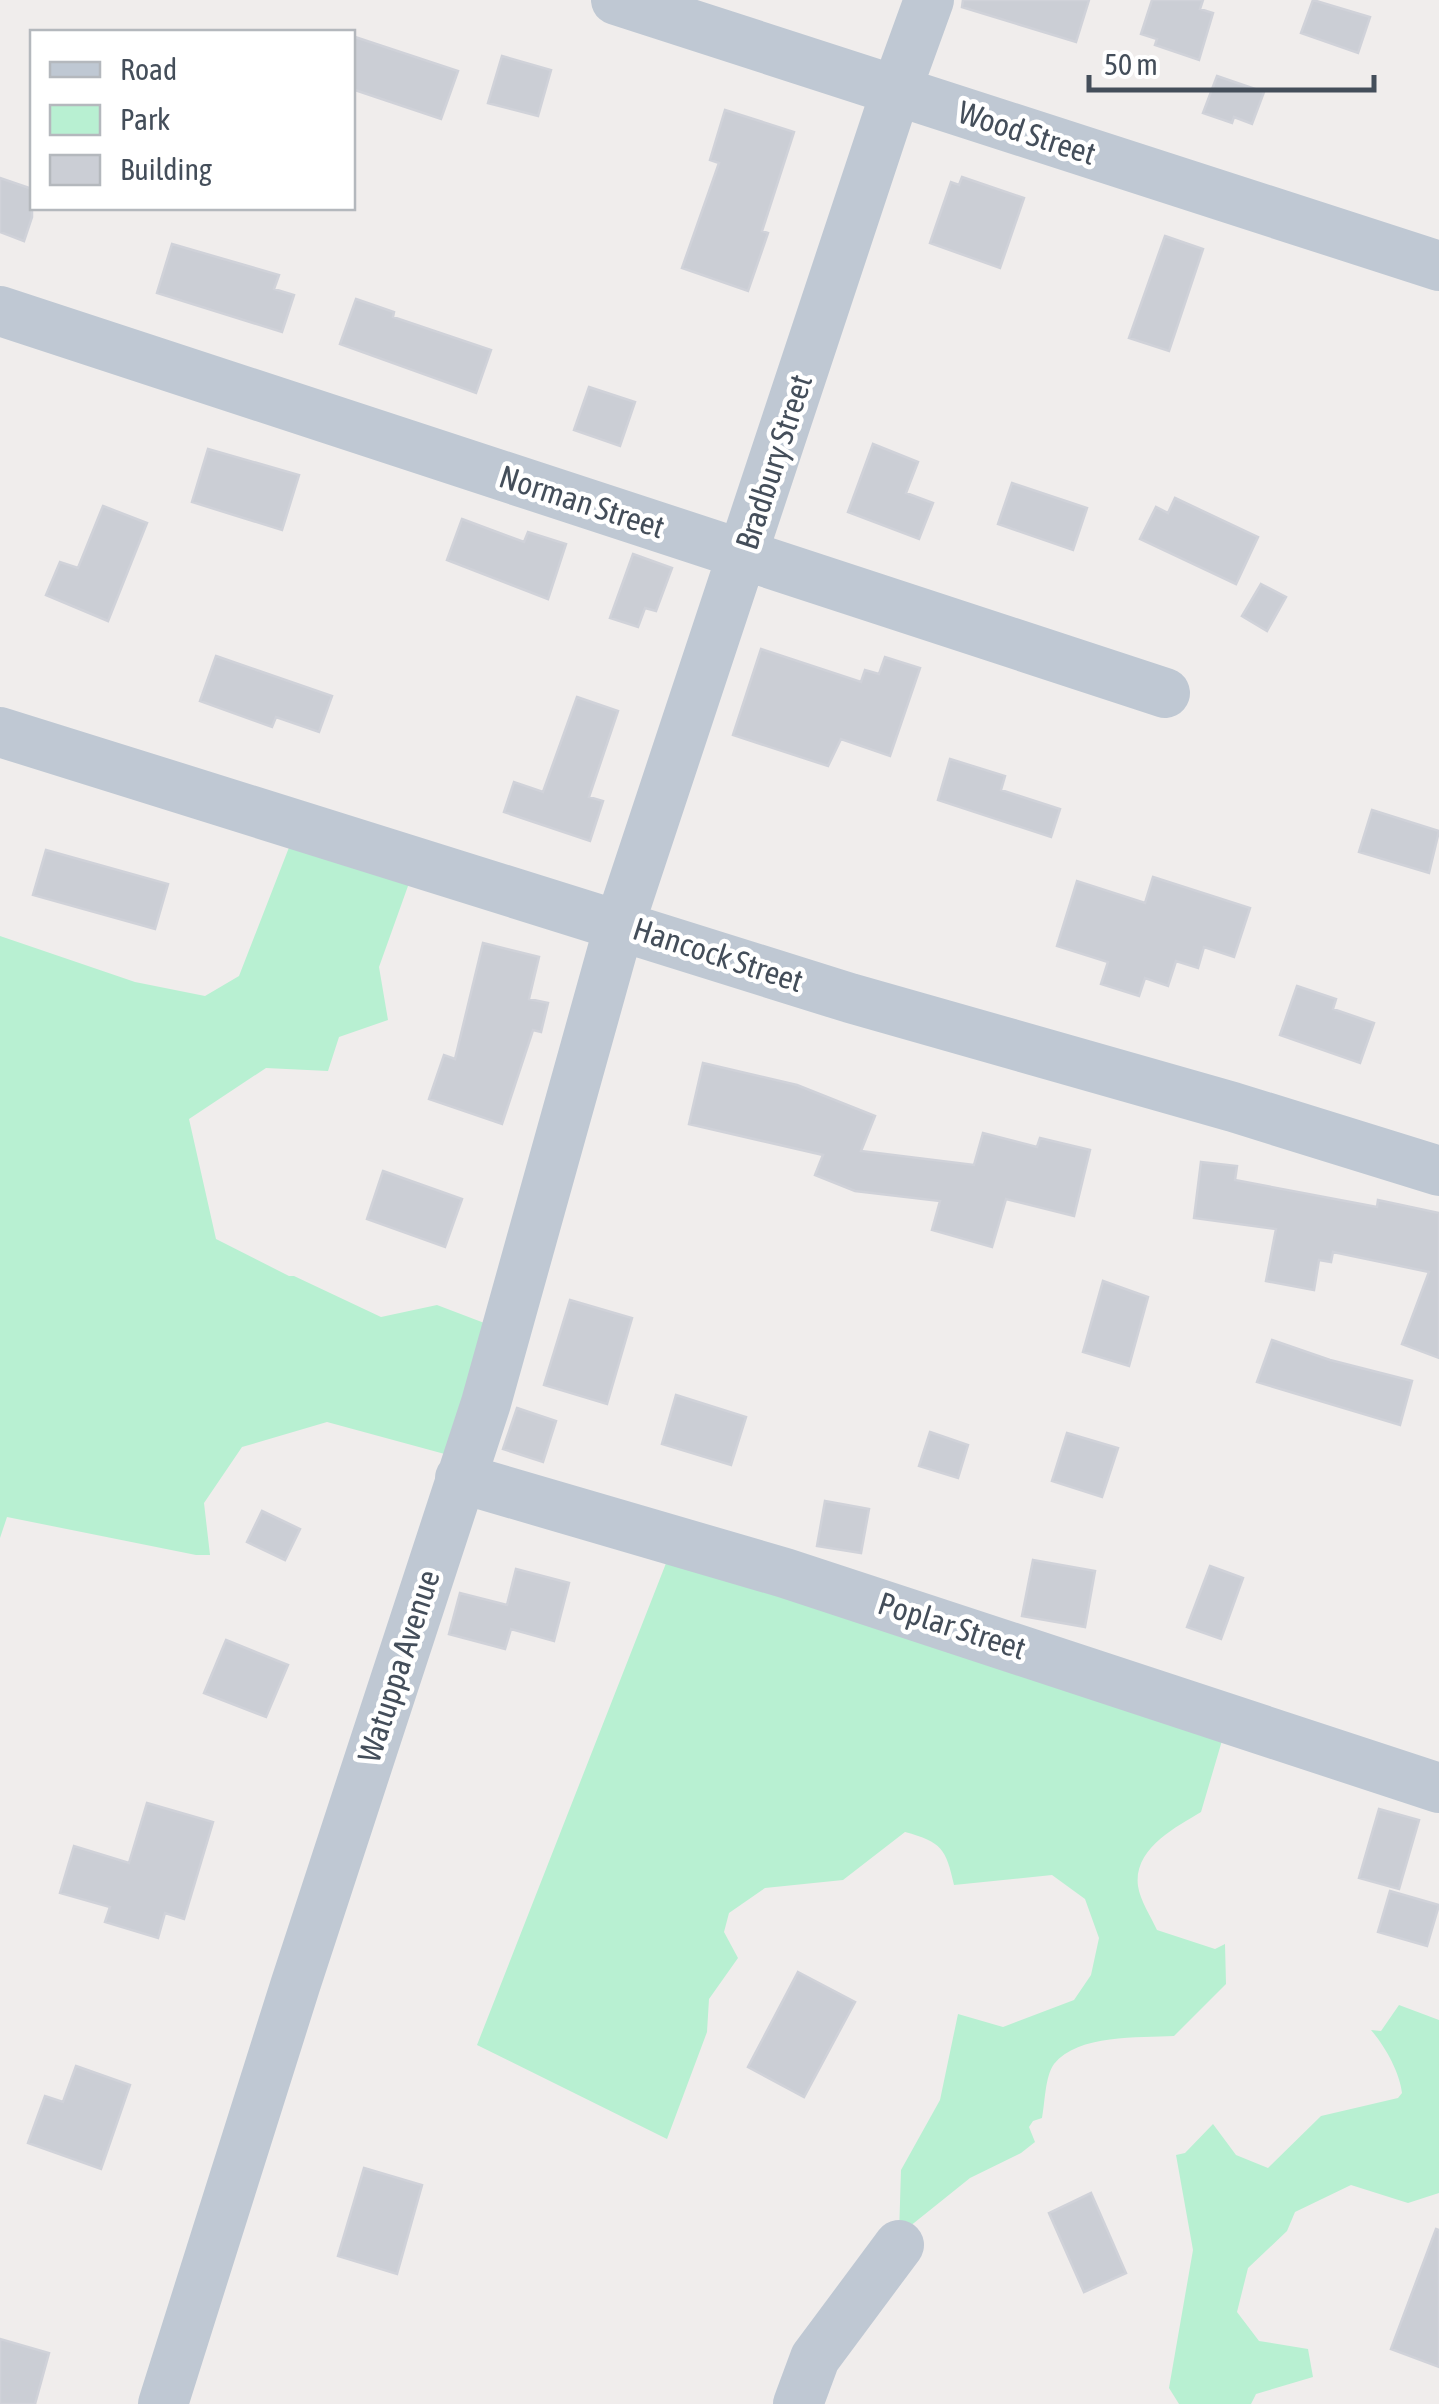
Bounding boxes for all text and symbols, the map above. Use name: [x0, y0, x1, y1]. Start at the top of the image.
legend: [30, 30, 355, 210]
scale bar: [1089, 30, 1374, 92]
text: 50 m: [1104, 47, 1158, 81]
text: Road: [120, 52, 177, 86]
street label: Wood Street: [954, 93, 1100, 172]
text: Park: [120, 102, 170, 136]
text: Building: [120, 152, 212, 186]
street label: Bradbury Street: [728, 370, 819, 554]
street label: Norman Street: [495, 457, 669, 546]
street label: Hancock Street: [629, 910, 808, 999]
street label: Watuppa Avenue: [350, 1565, 447, 1767]
street label: Poplar Street: [874, 1584, 1031, 1667]

